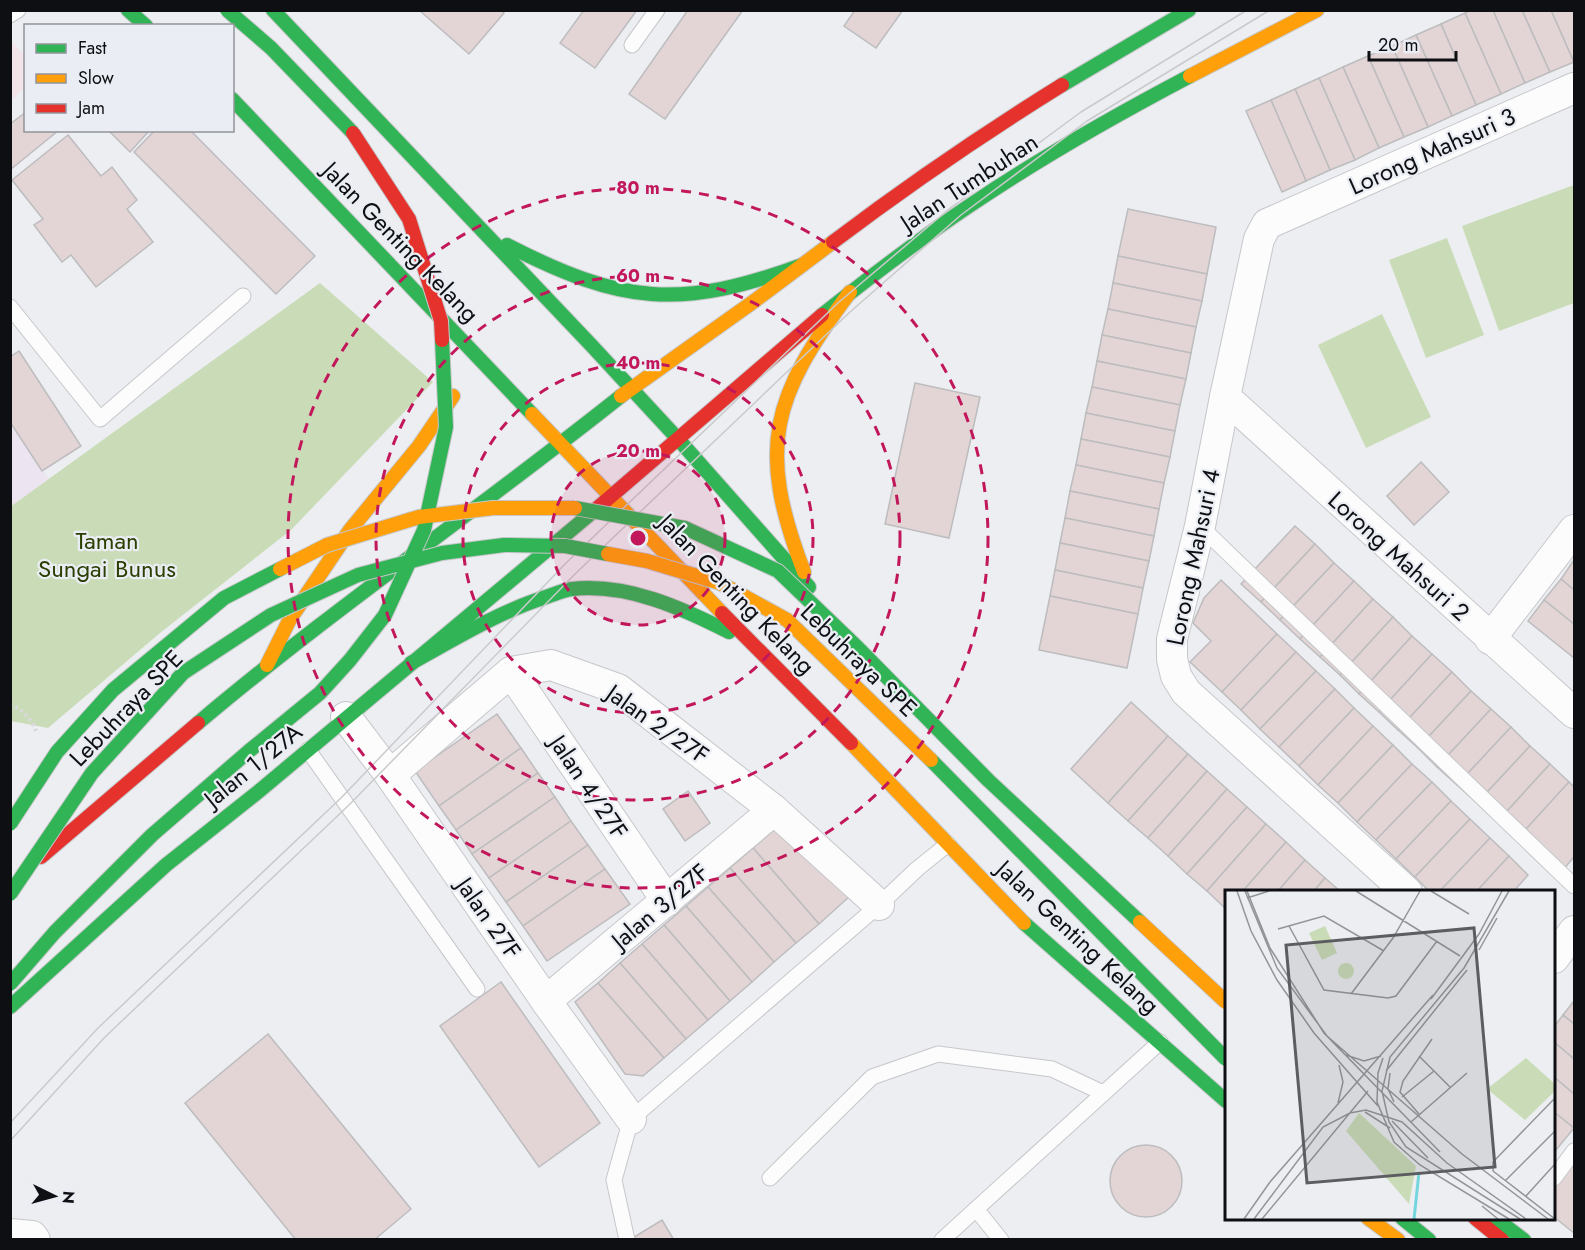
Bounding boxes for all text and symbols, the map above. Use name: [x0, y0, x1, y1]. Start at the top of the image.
legend: [24, 24, 234, 132]
scale bar: [1369, 24, 1456, 62]
text: 20 m: [1378, 32, 1418, 58]
text: Fast: [78, 35, 107, 61]
text: Slow: [78, 65, 115, 91]
text: Jam: [76, 95, 105, 121]
street label: Lorong Mahsuri 3: [1343, 99, 1521, 203]
street label: Jalan Tumbuhan: [891, 124, 1045, 241]
street label: Jalan Genting Kelang: [313, 152, 487, 330]
text: 80 m: [616, 175, 660, 201]
text: 60 m: [616, 263, 660, 289]
text: 40 m: [616, 350, 660, 376]
text: 20 m: [616, 438, 660, 464]
street label: Lorong Mahsuri 4: [1157, 465, 1229, 649]
street label: Lorong Mahsuri 2: [1321, 483, 1477, 629]
street label: Jalan Genting Kelang: [649, 504, 823, 682]
park label: Taman Sungai Bunus: [38, 523, 176, 586]
centre of rings: [628, 528, 648, 548]
street label: Lebuhraya SPE: [793, 595, 925, 725]
street label: Lebuhraya SPE: [61, 642, 191, 774]
street label: Jalan 2/27F: [597, 674, 717, 772]
street label: Jalan 1/27A: [194, 714, 310, 817]
street label: Jalan 4/27F: [540, 725, 637, 846]
street label: Jalan Genting Kelang: [986, 850, 1167, 1022]
street label: Jalan 3/27F: [601, 855, 716, 959]
street label: Jalan 27F: [446, 868, 530, 966]
inset map: [1225, 890, 1555, 1220]
north arrow: [24, 1166, 84, 1226]
text: N: [56, 1190, 80, 1205]

